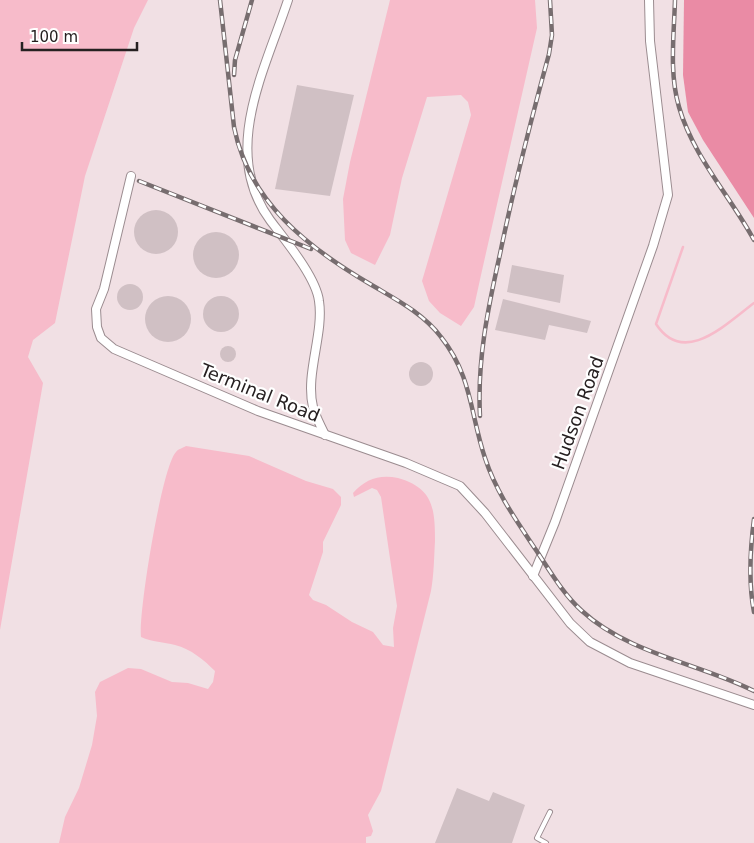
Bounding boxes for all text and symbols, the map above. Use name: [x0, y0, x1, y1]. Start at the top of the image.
scale bar: [22, 20, 138, 52]
text: 100 m: [30, 28, 78, 46]
street label: Hudson Road: [547, 353, 608, 472]
street label: Terminal Road: [196, 359, 323, 426]

